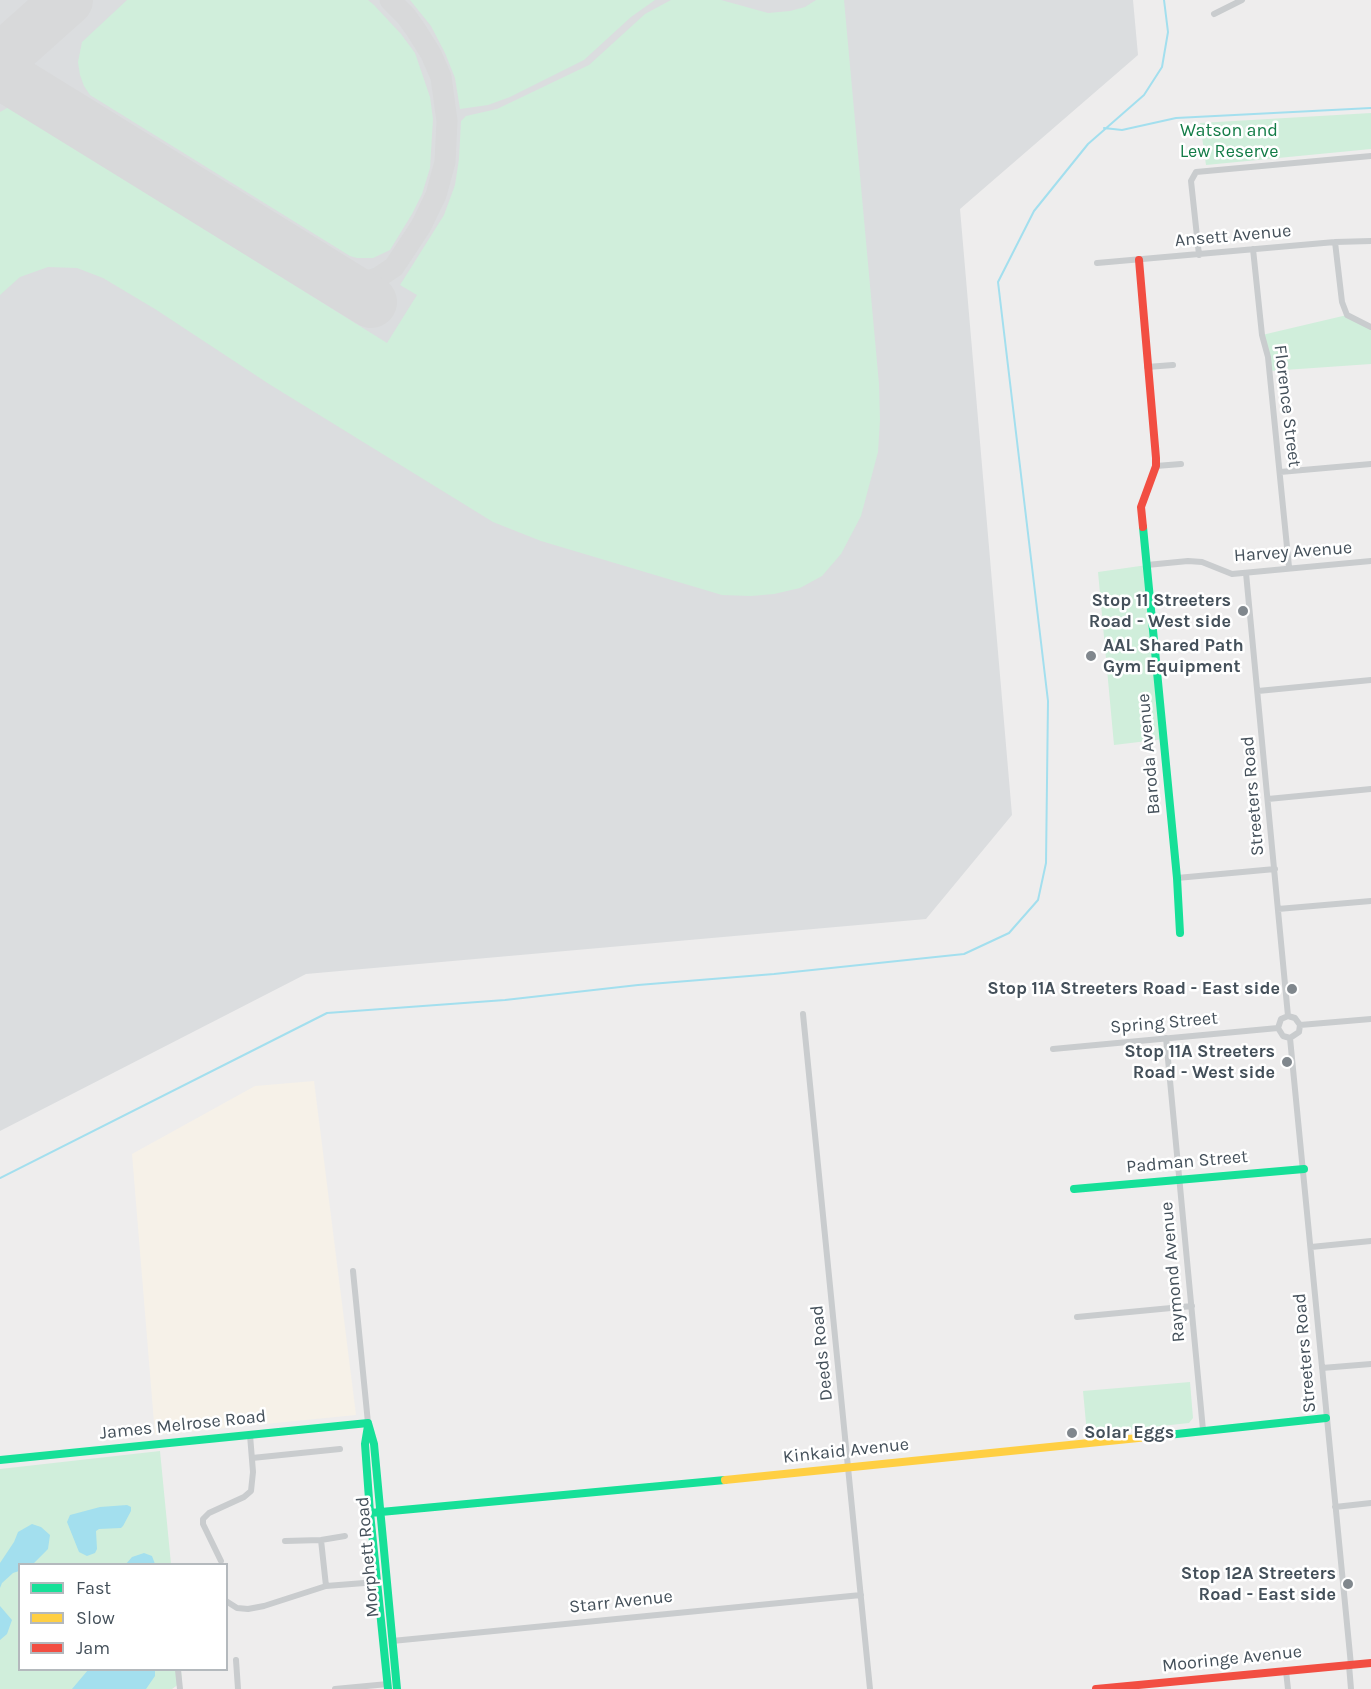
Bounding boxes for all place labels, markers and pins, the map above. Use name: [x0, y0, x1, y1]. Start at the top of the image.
place label: Stop 11 Streeters Road - West side: [1089, 590, 1231, 632]
marker: Stop 11 Streeters Road - West side: [1236, 604, 1250, 618]
place label: AAL Shared Path Gym Equipment: [1103, 635, 1244, 678]
marker: AAL Shared Path Gym Equipment: [1084, 649, 1098, 663]
place label: Stop 11A Streeters Road - East side: [987, 978, 1280, 1000]
marker: Stop 11A Streeters Road - East side: [1285, 982, 1299, 996]
place label: Stop 11A Streeters Road - West side: [1124, 1041, 1275, 1084]
marker: Stop 11A Streeters Road - West side: [1280, 1055, 1294, 1069]
place label: Solar Eggs: [1084, 1422, 1174, 1444]
marker: Solar Eggs: [1065, 1426, 1079, 1440]
place label: Stop 12A Streeters Road - East side: [1181, 1563, 1336, 1606]
marker: Stop 12A Streeters Road - East side: [1341, 1577, 1355, 1591]

